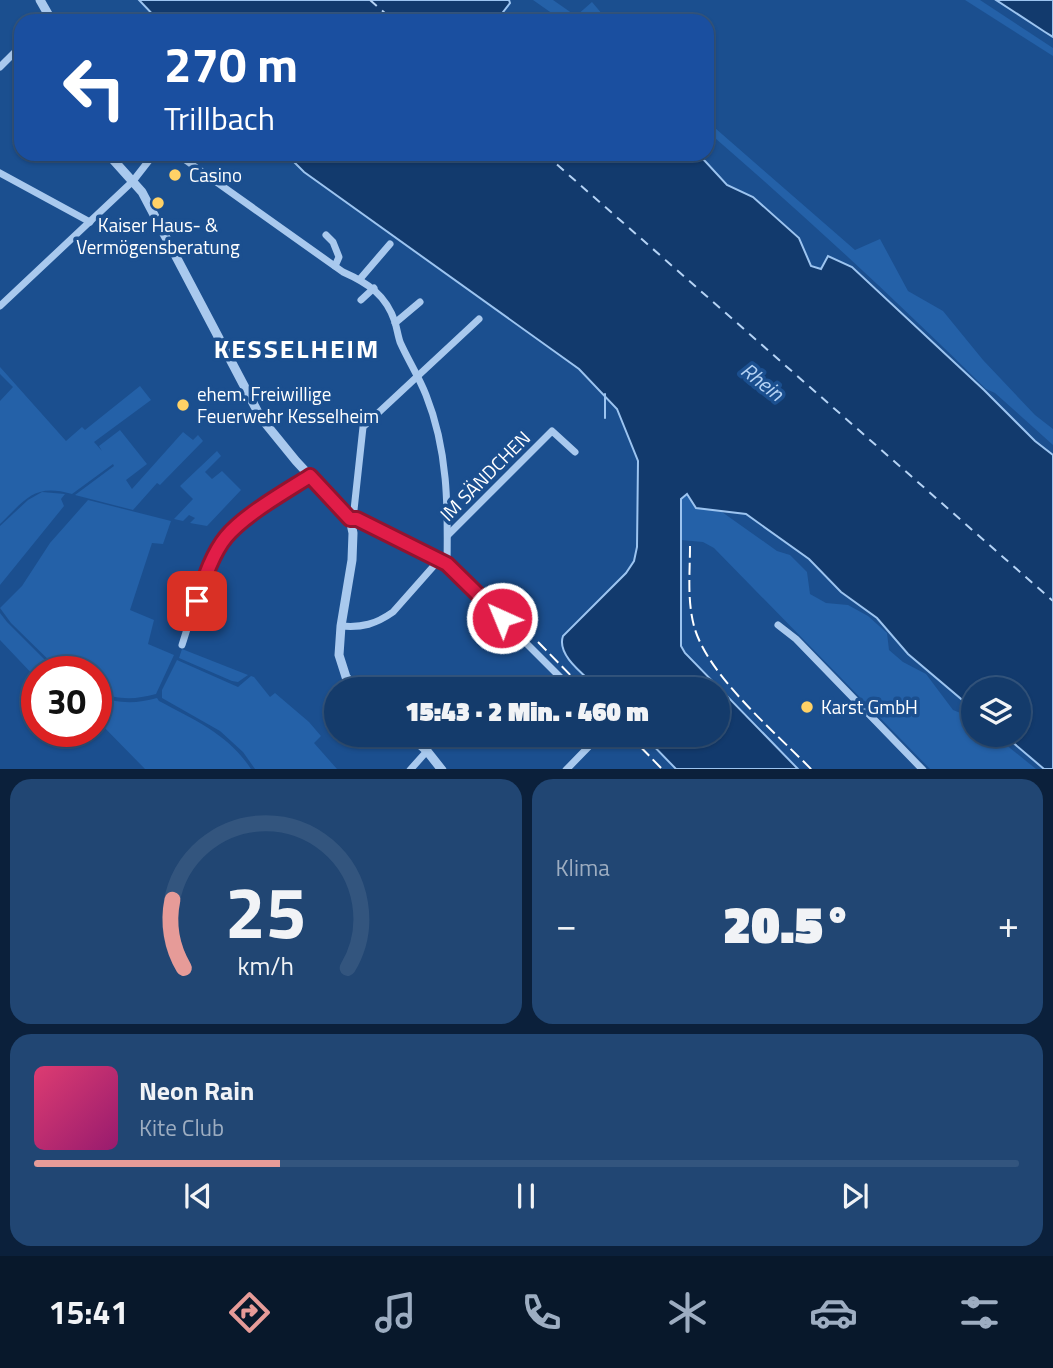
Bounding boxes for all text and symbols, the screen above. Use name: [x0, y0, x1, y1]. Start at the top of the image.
text: 270 m: [164, 26, 298, 101]
icon: left: [49, 42, 140, 133]
text: Trillbach: [164, 94, 275, 142]
place label: Casino: [189, 160, 242, 189]
marker: Casino: [167, 167, 183, 183]
marker: Kaiser Haus- & Vermögensberatung: [150, 195, 166, 211]
place label: Kaiser Haus- & Vermögensberatung: [76, 210, 240, 261]
district label: KESSELHEIM: [214, 329, 380, 368]
water label: Rhein: [734, 354, 791, 409]
place label: ehem. Freiwillige Feuerwehr Kesselheim: [197, 379, 379, 430]
marker: ehem. Freiwillige Feuerwehr Kesselheim: [175, 397, 191, 413]
street label: IM SÄNDCHEN: [433, 424, 537, 528]
pin: [167, 571, 227, 631]
position arrow: [465, 581, 539, 655]
icon: arrive: [178, 582, 216, 620]
speed limit sign: 30: [21, 656, 112, 747]
map controls: [961, 677, 1031, 747]
button: layers: [961, 677, 1031, 747]
text: 15:43 · 2 Min. · 460 m: [405, 692, 649, 731]
place label: Karst GmbH: [821, 692, 918, 721]
marker: Karst GmbH: [799, 699, 815, 715]
text: Klima: [556, 850, 610, 885]
text: 25: [225, 856, 307, 966]
text: 20.5°: [723, 884, 852, 963]
text: −: [556, 895, 577, 953]
text: +: [998, 895, 1019, 953]
text: km/h: [237, 946, 294, 984]
text: Neon Rain: [139, 1071, 254, 1110]
text: Kite Club: [139, 1110, 224, 1145]
icon: previous: [179, 1177, 217, 1215]
icon: pause: [507, 1177, 545, 1215]
icon: next: [836, 1177, 874, 1215]
text: 15:41: [49, 1288, 128, 1336]
icon: directions: [225, 1288, 274, 1337]
icon: music: [371, 1288, 420, 1337]
icon: phone: [517, 1288, 566, 1337]
icon: climate: [663, 1288, 712, 1337]
icon: car: [809, 1288, 858, 1337]
icon: filters: [955, 1288, 1004, 1337]

